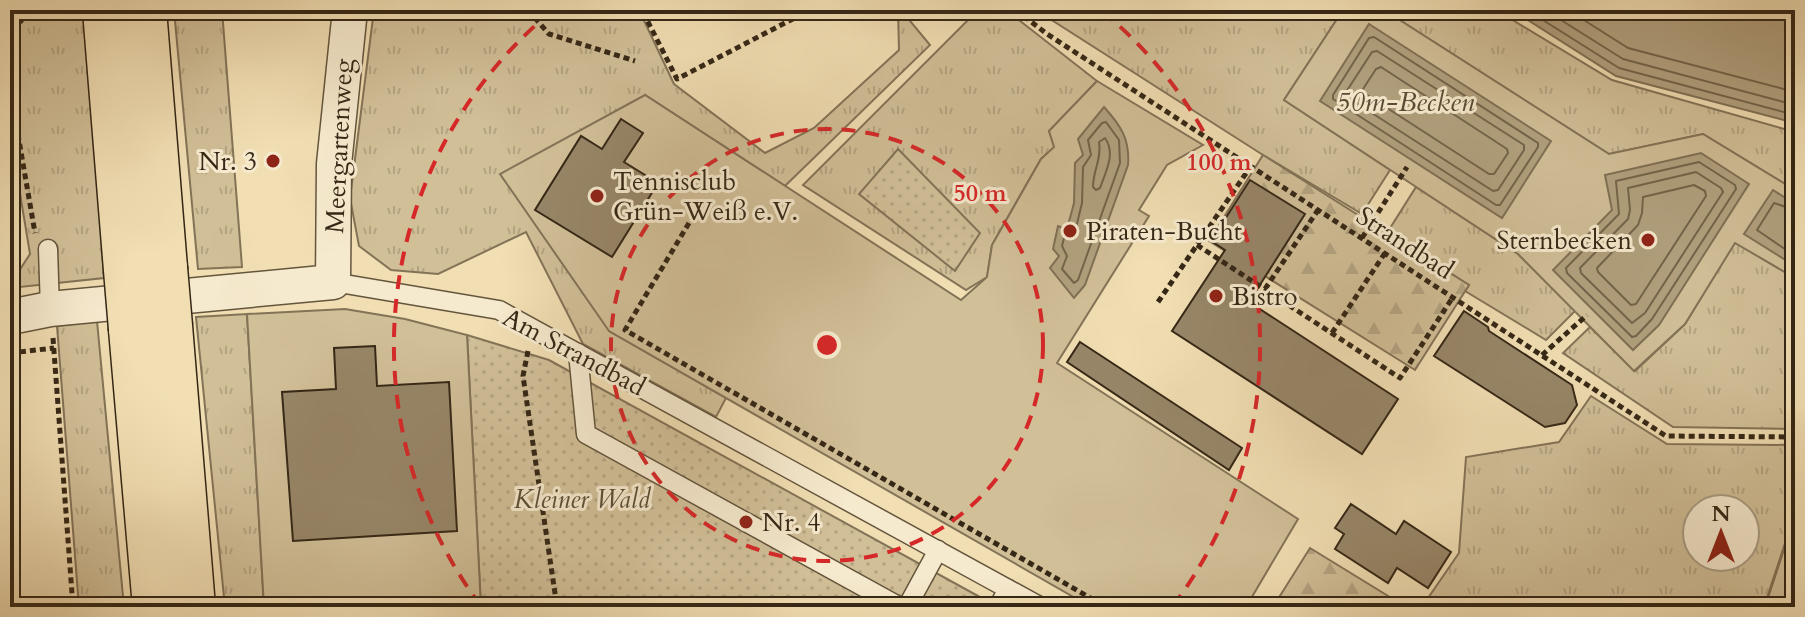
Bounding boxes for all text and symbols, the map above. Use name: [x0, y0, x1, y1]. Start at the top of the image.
street label: Meergartenweg: [317, 57, 361, 234]
water label: 50m-Becken: [1336, 83, 1475, 121]
place label: Nr. 3: [198, 144, 257, 179]
text: 100 m: [1186, 146, 1253, 179]
marker: Nr. 3: [264, 152, 282, 170]
place label: Tennisclub Grün-Weiß e.V.: [613, 164, 798, 229]
text: 50 m: [953, 177, 1007, 210]
marker: Tennisclub Grün-Weiß e.V.: [588, 187, 606, 205]
street label: Strandbad: [1350, 198, 1461, 288]
place label: Piraten-Bucht: [1086, 214, 1242, 249]
marker: Piraten-Bucht: [1061, 222, 1079, 240]
place label: Sternbecken: [1497, 223, 1632, 258]
marker: Sternbecken: [1639, 231, 1657, 249]
place label: Bistro: [1232, 279, 1297, 314]
marker: Bistro: [1207, 287, 1225, 305]
street label: Am Strandbad: [496, 300, 652, 404]
centre of rings: [813, 331, 841, 359]
park label: Kleiner Wald: [514, 482, 652, 517]
north arrow: [1681, 493, 1761, 573]
text: N: [1711, 499, 1731, 529]
place label: Nr. 4: [762, 505, 821, 540]
marker: Nr. 4: [737, 513, 755, 531]

